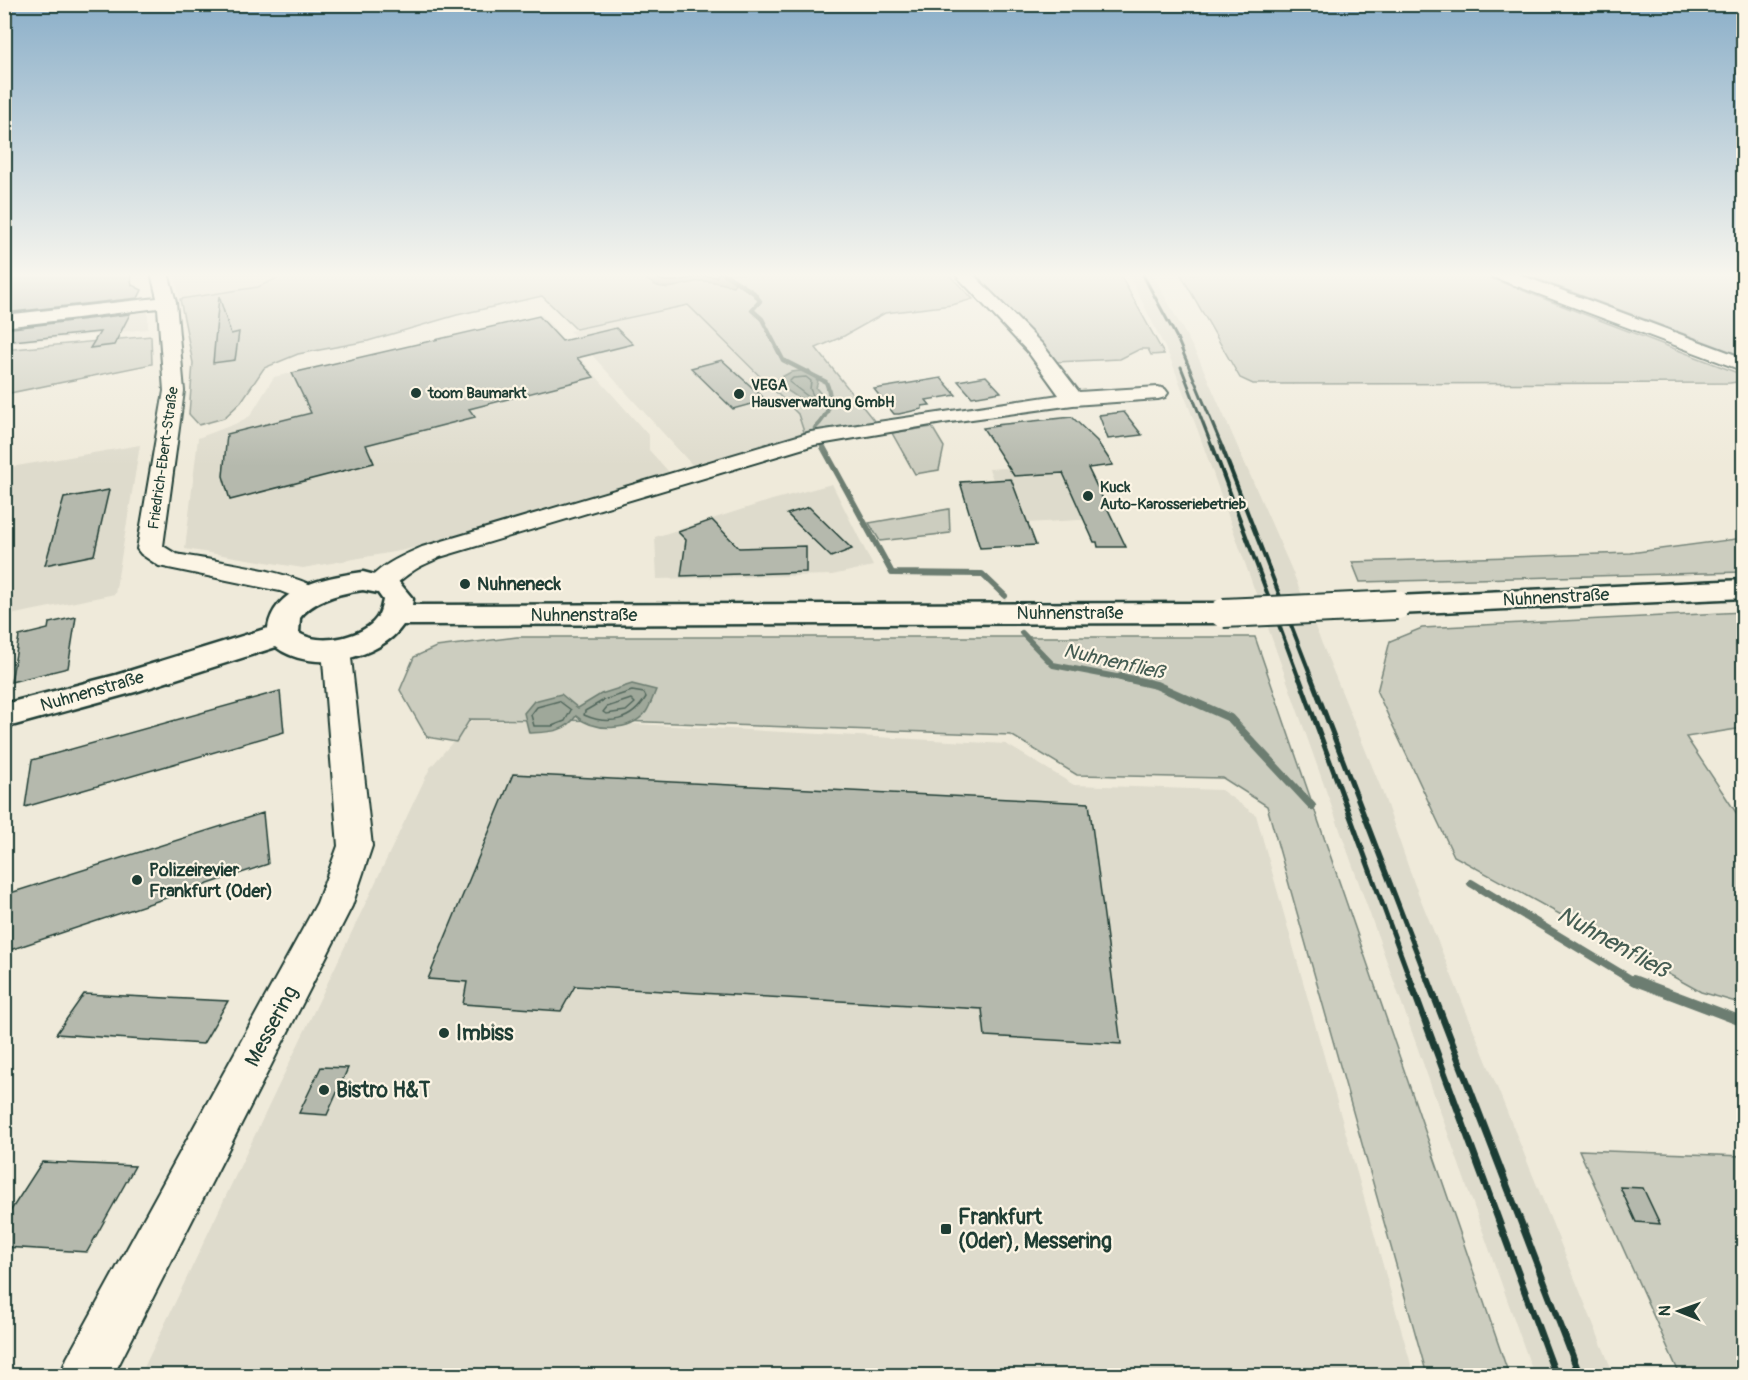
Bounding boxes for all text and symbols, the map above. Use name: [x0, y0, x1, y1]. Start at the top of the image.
place label: VEGA Hausverwaltung GmbH: [751, 376, 895, 412]
place label: toom Baumarkt: [427, 384, 527, 403]
street label: Friedrich-Ebert-Straße: [144, 385, 183, 531]
marker: toom Baumarkt: [409, 386, 423, 400]
marker: VEGA Hausverwaltung GmbH: [732, 387, 746, 401]
place label: Kuck Auto-Karosseriebetrieb: [1100, 478, 1246, 514]
marker: Kuck Auto-Karosseriebetrieb: [1081, 489, 1095, 503]
place label: Nuhneneck: [477, 573, 562, 596]
marker: Nuhneneck: [458, 577, 472, 591]
street label: Nuhnenstraße: [1502, 583, 1610, 612]
street label: Nuhnenstraße: [1017, 602, 1124, 625]
street label: Nuhnenstraße: [531, 604, 638, 627]
water label: Nuhnenfließ: [1061, 638, 1169, 686]
street label: Nuhnenstraße: [38, 666, 147, 717]
place label: Polizeirevier Frankfurt (Oder): [149, 859, 273, 903]
marker: Polizeirevier Frankfurt (Oder): [130, 873, 144, 887]
water label: Nuhnenfließ: [1552, 900, 1676, 986]
street label: Messering: [239, 981, 304, 1071]
place label: Imbiss: [456, 1020, 514, 1047]
marker: Imbiss: [437, 1026, 451, 1040]
place label: Bistro H&T: [336, 1077, 431, 1104]
marker: Bistro H&T: [317, 1083, 331, 1097]
place label: Frankfurt (Oder), Messering: [958, 1204, 1112, 1255]
marker: Frankfurt (Oder), Messering: [939, 1222, 953, 1236]
north arrow: [1649, 1281, 1709, 1341]
text: N: [1655, 1305, 1675, 1316]

